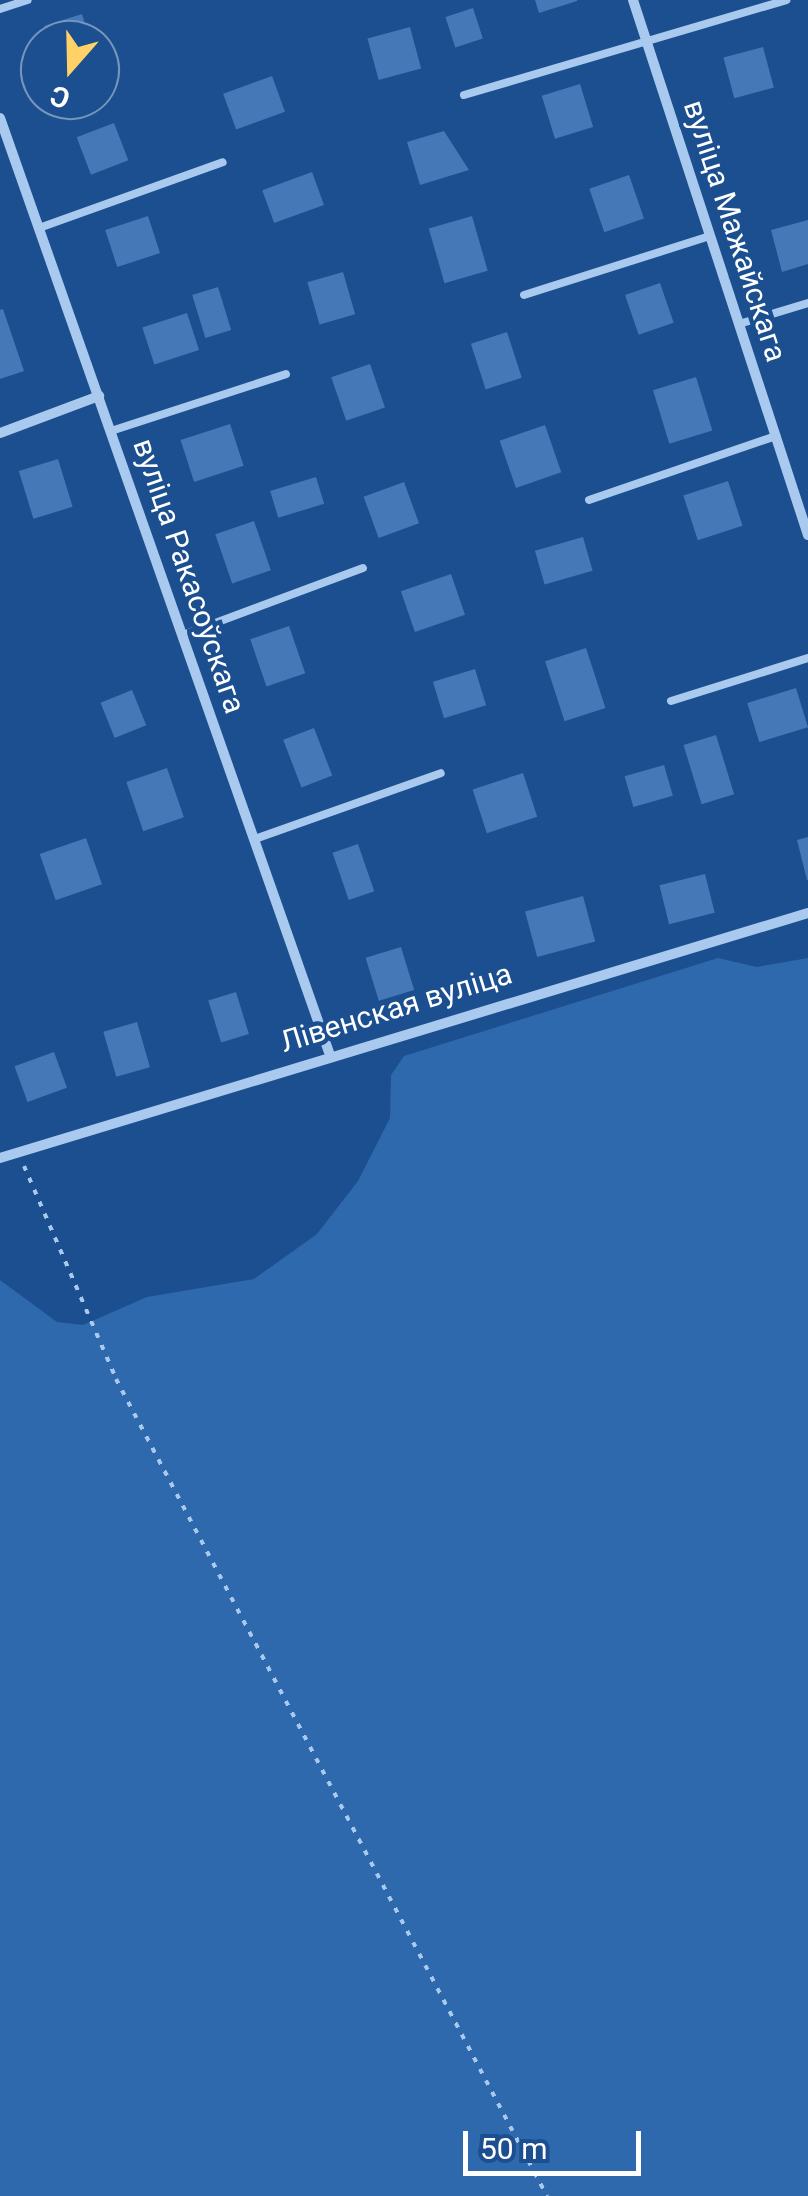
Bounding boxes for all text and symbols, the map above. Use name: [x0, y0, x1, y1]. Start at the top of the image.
north arrow: [20, 20, 120, 120]
text: С: [46, 78, 75, 115]
street label: вуліца Мажайскага: [676, 96, 794, 366]
street label: вуліца Ракасоўскага: [125, 434, 253, 718]
street label: Лівенская вуліца: [276, 956, 516, 1060]
scale bar: [468, 2111, 646, 2173]
text: 50 m: [480, 2131, 547, 2166]

